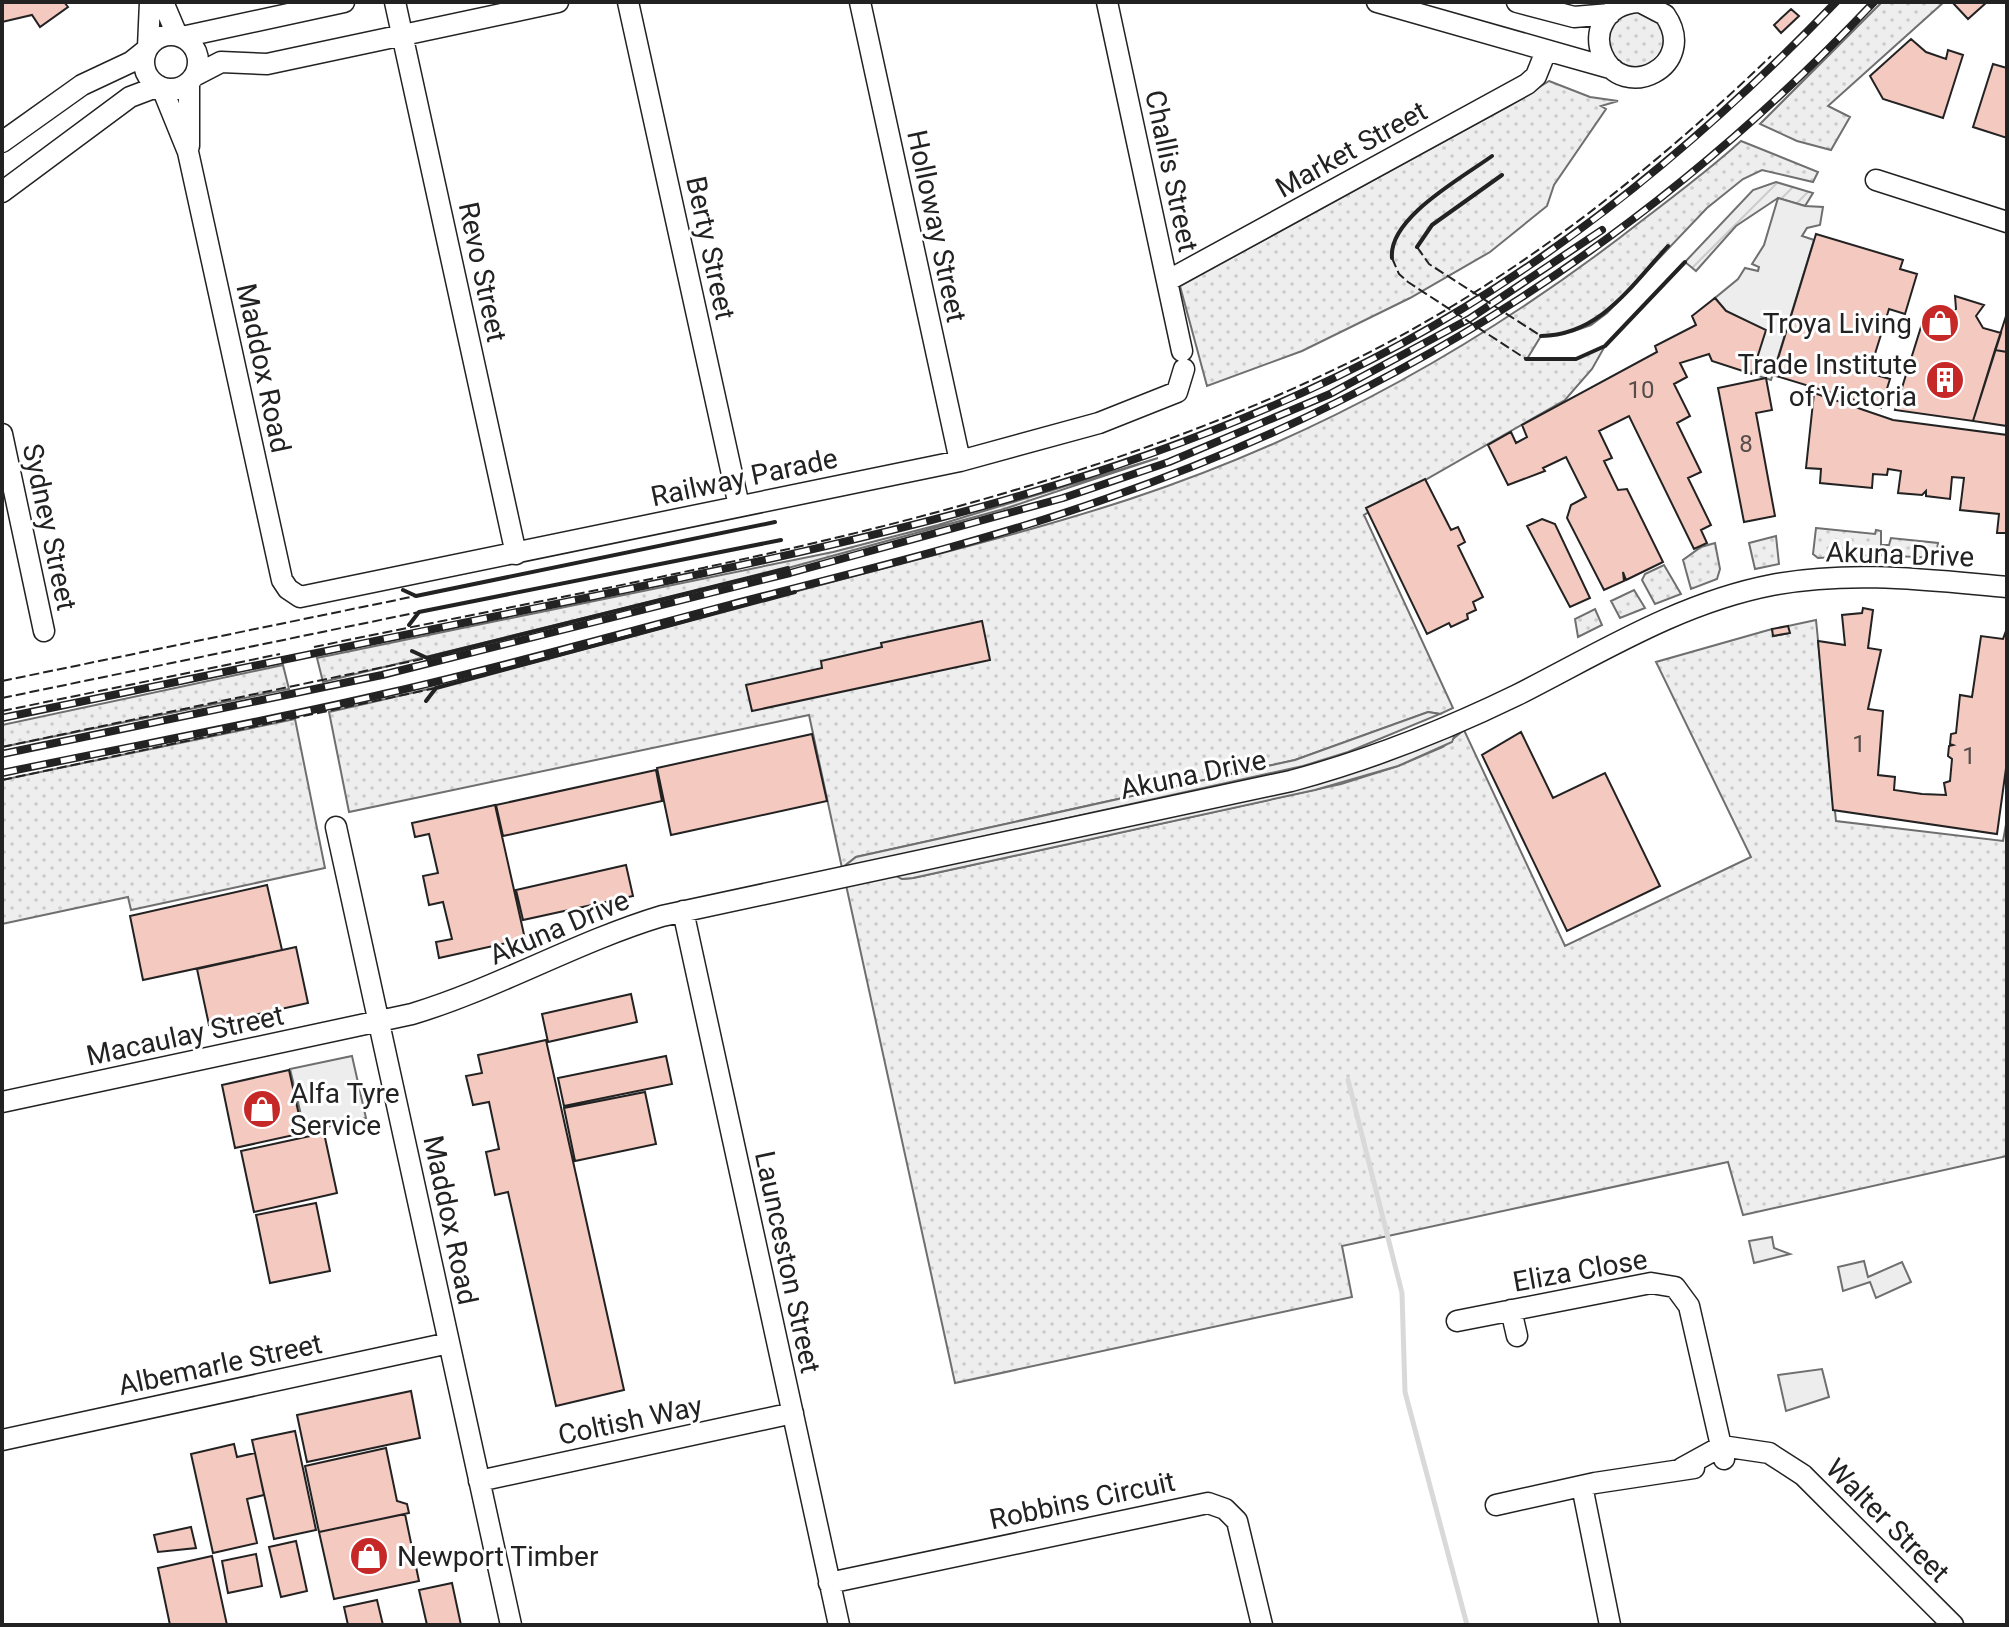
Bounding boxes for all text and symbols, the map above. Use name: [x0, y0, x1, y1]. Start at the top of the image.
street label: Challis Street: [1138, 87, 1205, 255]
street label: Market Street: [1270, 94, 1433, 205]
street label: Holloway Street: [900, 127, 973, 325]
street label: Berty Street: [679, 173, 742, 323]
street label: Revo Street: [452, 199, 513, 345]
street label: Maddox Road: [229, 281, 298, 456]
shop icon: Troya Living: [1919, 302, 1961, 344]
place label: Troya Living: [1763, 307, 1912, 340]
place label: Trade Institute of Victoria: [1737, 348, 1917, 413]
building icon: Trade Institute of Victoria: [1924, 359, 1966, 401]
house number: 10: [1628, 376, 1654, 404]
house number: 8: [1739, 430, 1753, 458]
street label: Sydney Street: [16, 441, 83, 614]
street label: Railway Parade: [648, 442, 840, 513]
street label: Akuna Drive: [1825, 535, 1975, 574]
house number: 1: [1852, 730, 1866, 758]
house number: 1: [1962, 742, 1976, 770]
street label: Akuna Drive: [1117, 743, 1269, 806]
street label: Akuna Drive: [484, 883, 634, 972]
street label: Macaulay Street: [83, 998, 287, 1073]
place label: Alfa Tyre Service: [290, 1077, 399, 1142]
shop icon: Alfa Tyre Service: [241, 1088, 283, 1130]
street label: Maddox Road: [416, 1133, 485, 1308]
street label: Launceston Street: [748, 1148, 827, 1376]
street label: Eliza Close: [1510, 1242, 1650, 1299]
street label: Albemarle Street: [115, 1327, 325, 1402]
street label: Coltish Way: [555, 1389, 705, 1452]
street label: Walter Street: [1819, 1452, 1956, 1589]
street label: Robbins Circuit: [986, 1465, 1178, 1536]
shop icon: Newport Timber: [348, 1535, 390, 1577]
place label: Newport Timber: [397, 1540, 599, 1573]

